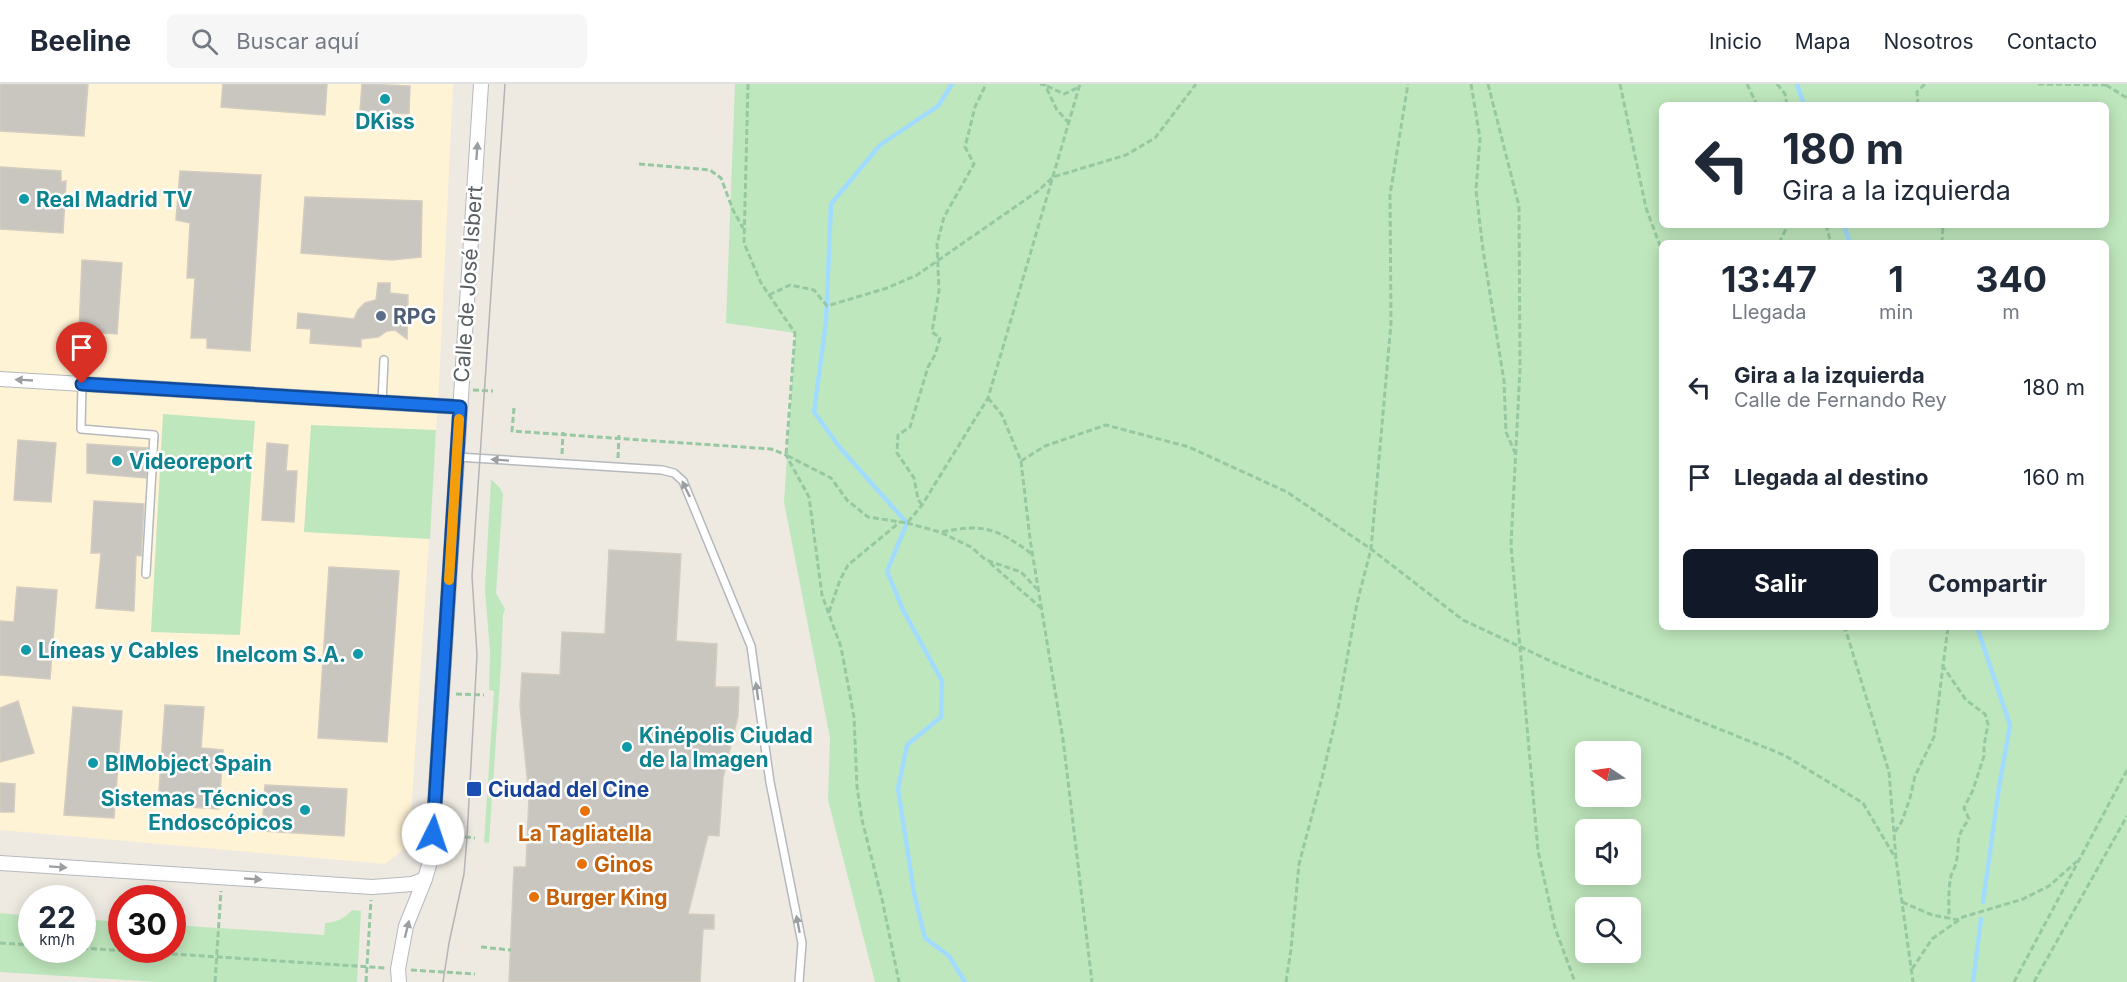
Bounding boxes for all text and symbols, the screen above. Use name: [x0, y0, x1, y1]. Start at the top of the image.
search box: [167, 14, 587, 68]
text: Beeline: [30, 24, 131, 58]
icon: search: [188, 25, 221, 58]
text: Buscar aquí: [236, 28, 359, 54]
text: Inicio: [1709, 29, 1762, 54]
text: Mapa: [1795, 29, 1850, 54]
text: Nosotros: [1883, 29, 1974, 54]
text: Contacto: [2007, 29, 2097, 54]
marker: DKiss: [378, 92, 392, 106]
place label: DKiss: [355, 109, 415, 134]
text: 180 m: [1782, 123, 1904, 174]
icon: left: [1683, 126, 1761, 204]
one-way arrow: [472, 141, 481, 160]
text: Gira a la izquierda: [1782, 174, 2011, 207]
street label: Calle de José Isbert: [449, 185, 487, 383]
place label: Real Madrid TV: [36, 187, 193, 212]
marker: Real Madrid TV: [17, 192, 31, 206]
text: 13:47: [1721, 257, 1817, 301]
text: 1: [1888, 257, 1904, 301]
text: 340: [1975, 257, 2047, 301]
text: Llegada: [1732, 300, 1806, 324]
text: min: [1879, 300, 1913, 324]
text: m: [2002, 300, 2020, 324]
place label: RPG: [393, 304, 436, 329]
marker: RPG: [374, 309, 388, 323]
pin: [56, 322, 107, 384]
icon: arrive: [65, 331, 98, 364]
text: Gira a la izquierda: [1734, 362, 1925, 388]
icon: left: [1683, 371, 1716, 404]
text: 180 m: [2023, 374, 2085, 400]
one-way arrow: [15, 375, 34, 385]
text: Calle de Fernando Rey: [1734, 388, 1947, 412]
place label: Videoreport: [129, 449, 253, 474]
marker: Videoreport: [110, 454, 124, 468]
one-way arrow: [490, 455, 509, 464]
icon: arrive: [1683, 461, 1716, 494]
text: Llegada al destino: [1734, 464, 1928, 490]
text: 160 m: [2023, 464, 2085, 490]
one-way arrow: [681, 480, 690, 497]
button: Salir: [1683, 549, 1878, 618]
button: Compartir: [1890, 549, 2085, 618]
place label: Líneas y Cables: [38, 638, 199, 663]
place label: Inelcom S.A.: [216, 642, 346, 667]
marker: Líneas y Cables: [19, 643, 33, 657]
marker: Inelcom S.A.: [351, 647, 365, 661]
one-way arrow: [753, 681, 762, 700]
place label: Kinépolis Ciudad de la Imagen: [639, 723, 813, 772]
marker: Kinépolis Ciudad de la Imagen: [620, 740, 634, 754]
north arrow: [1575, 741, 1641, 807]
map controls: [1575, 741, 1641, 963]
place label: BIMobject Spain: [105, 751, 272, 776]
marker: BIMobject Spain: [86, 756, 100, 770]
place label: Ciudad del Cine: [488, 777, 649, 802]
marker: Ciudad del Cine: [465, 780, 483, 798]
place label: Sistemas Técnicos Endoscópicos: [101, 786, 293, 835]
position arrow: [401, 802, 465, 866]
marker: Sistemas Técnicos Endoscópicos: [298, 803, 312, 817]
marker: La Tagliatella: [578, 804, 592, 818]
button: sound: [1575, 819, 1641, 885]
place label: La Tagliatella: [518, 821, 652, 846]
place label: Ginos: [594, 852, 653, 877]
marker: Ginos: [575, 857, 589, 871]
one-way arrow: [49, 862, 68, 871]
one-way arrow: [243, 875, 262, 884]
speed limit sign: 30: [108, 885, 186, 963]
place label: Burger King: [546, 885, 668, 910]
marker: Burger King: [527, 890, 541, 904]
button: search: [1575, 897, 1641, 963]
text: 22: [38, 899, 76, 935]
one-way arrow: [793, 914, 802, 933]
one-way arrow: [402, 920, 412, 938]
text: km/h: [39, 930, 75, 949]

